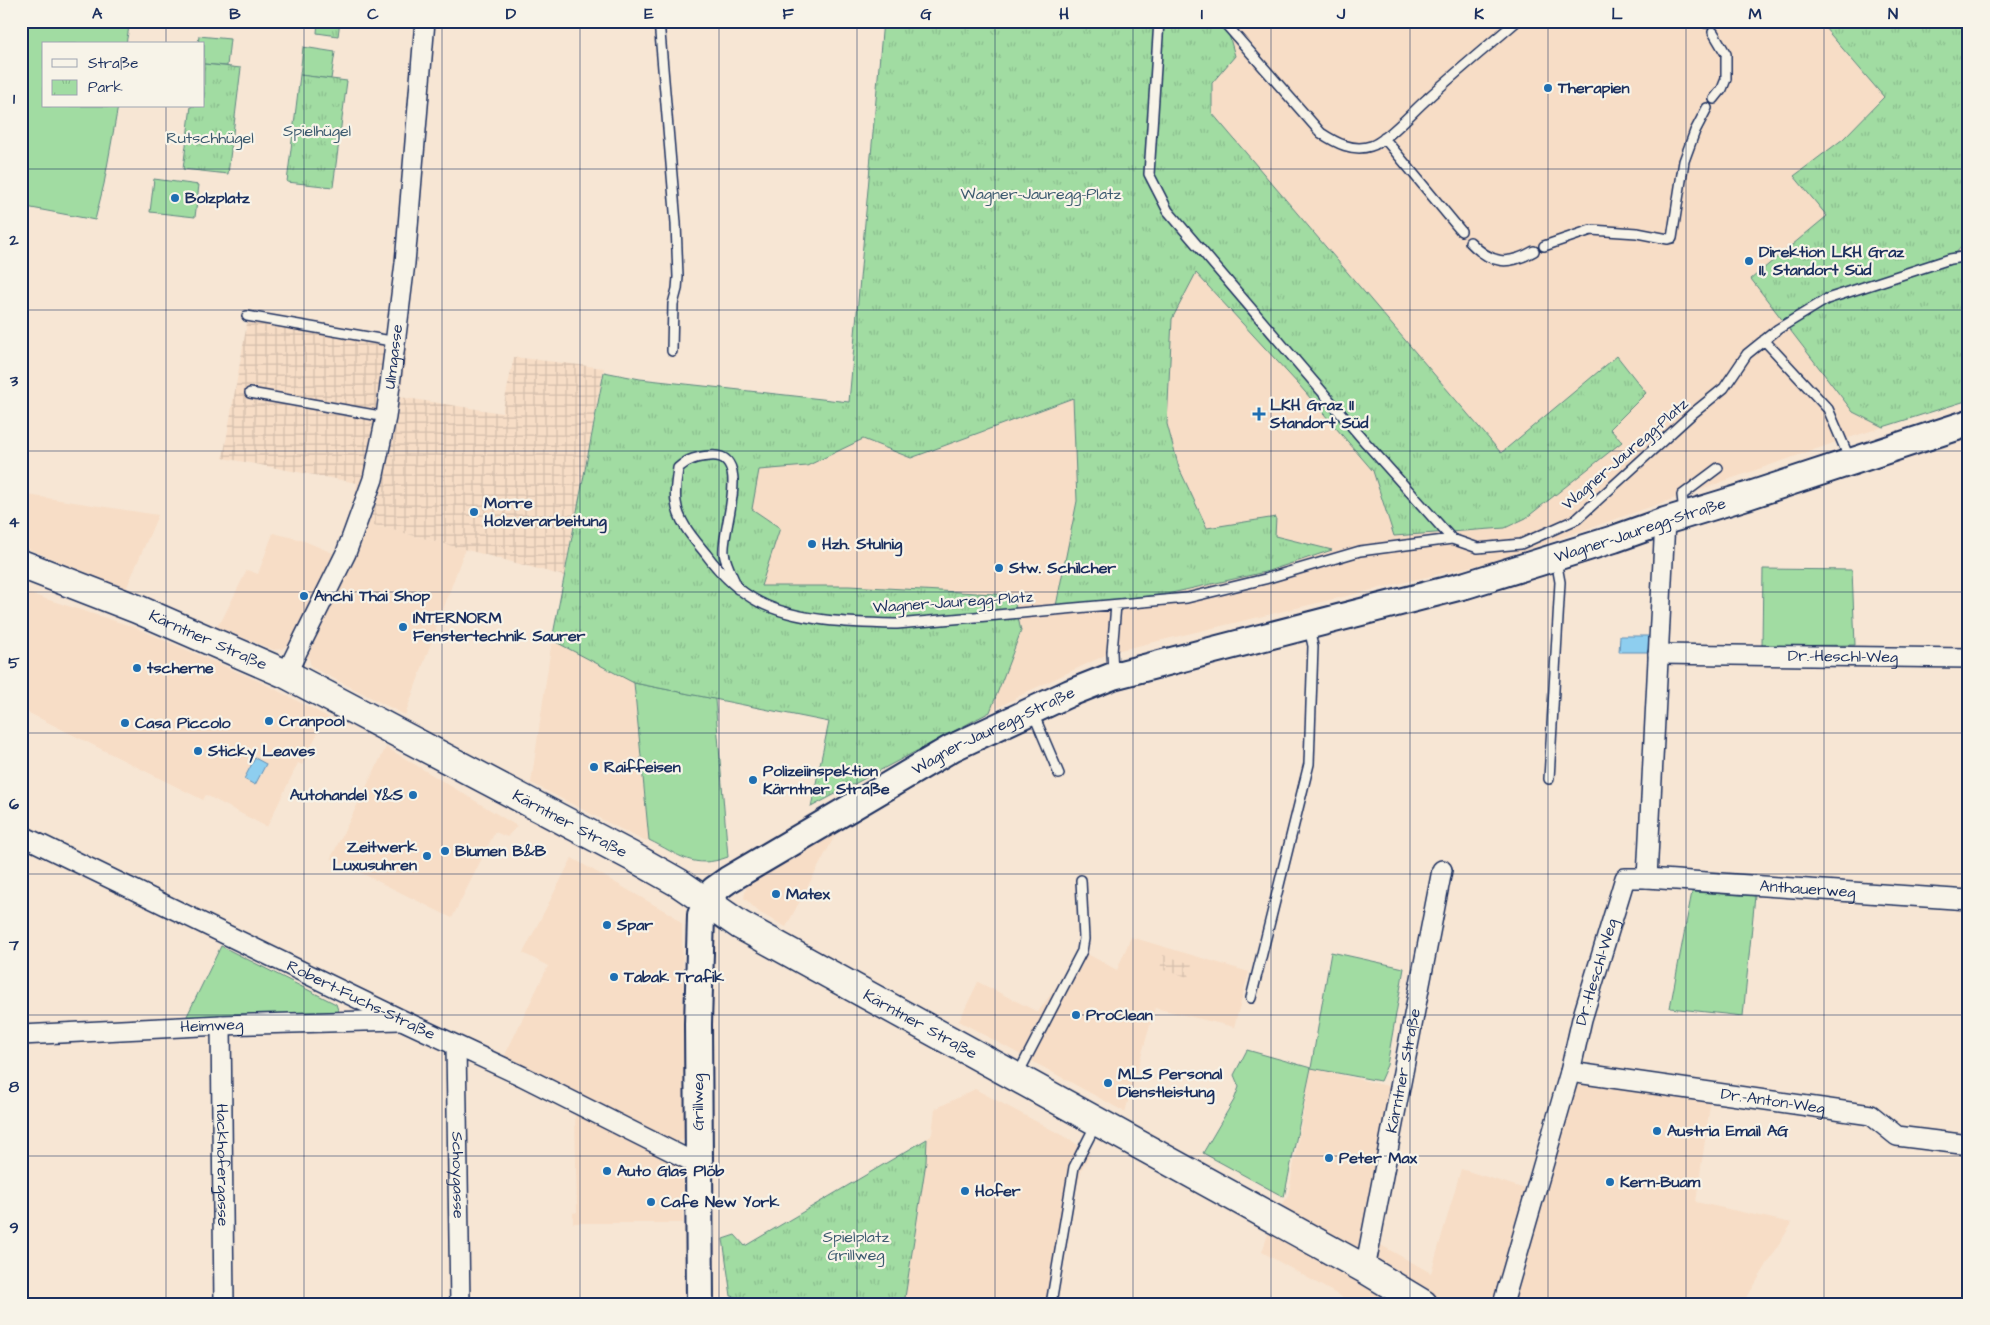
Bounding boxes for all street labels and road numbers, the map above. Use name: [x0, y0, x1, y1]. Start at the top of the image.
street label: Ulmgasse: [379, 323, 408, 390]
street label: Wagner-Jauregg-Platz: [1557, 393, 1694, 516]
street label: Wagner-Jauregg-Straße: [1551, 492, 1729, 568]
street label: Wagner-Jauregg-Platz: [872, 585, 1034, 620]
street label: Kärntner Straße: [146, 605, 271, 676]
street label: Dr.-Heschl-Weg: [1788, 645, 1898, 669]
street label: Wagner-Jauregg-Straße: [908, 681, 1079, 780]
street label: Kärntner Straße: [509, 784, 631, 863]
street label: Anthauerweg: [1759, 875, 1856, 904]
street label: Dr.-Heschl-Weg: [1570, 916, 1624, 1027]
street label: Robert-Fuchs-Straße: [283, 955, 439, 1045]
street label: Kärntner Straße: [859, 984, 981, 1065]
street label: Kärntner Straße: [1380, 1006, 1426, 1135]
street label: Heimweg: [180, 1013, 244, 1038]
street label: Grillweg: [687, 1073, 710, 1131]
street label: Dr.-Anton-Weg: [1719, 1083, 1826, 1120]
street label: Hackhofergasse: [211, 1103, 234, 1227]
street label: Schoygasse: [446, 1131, 470, 1219]

